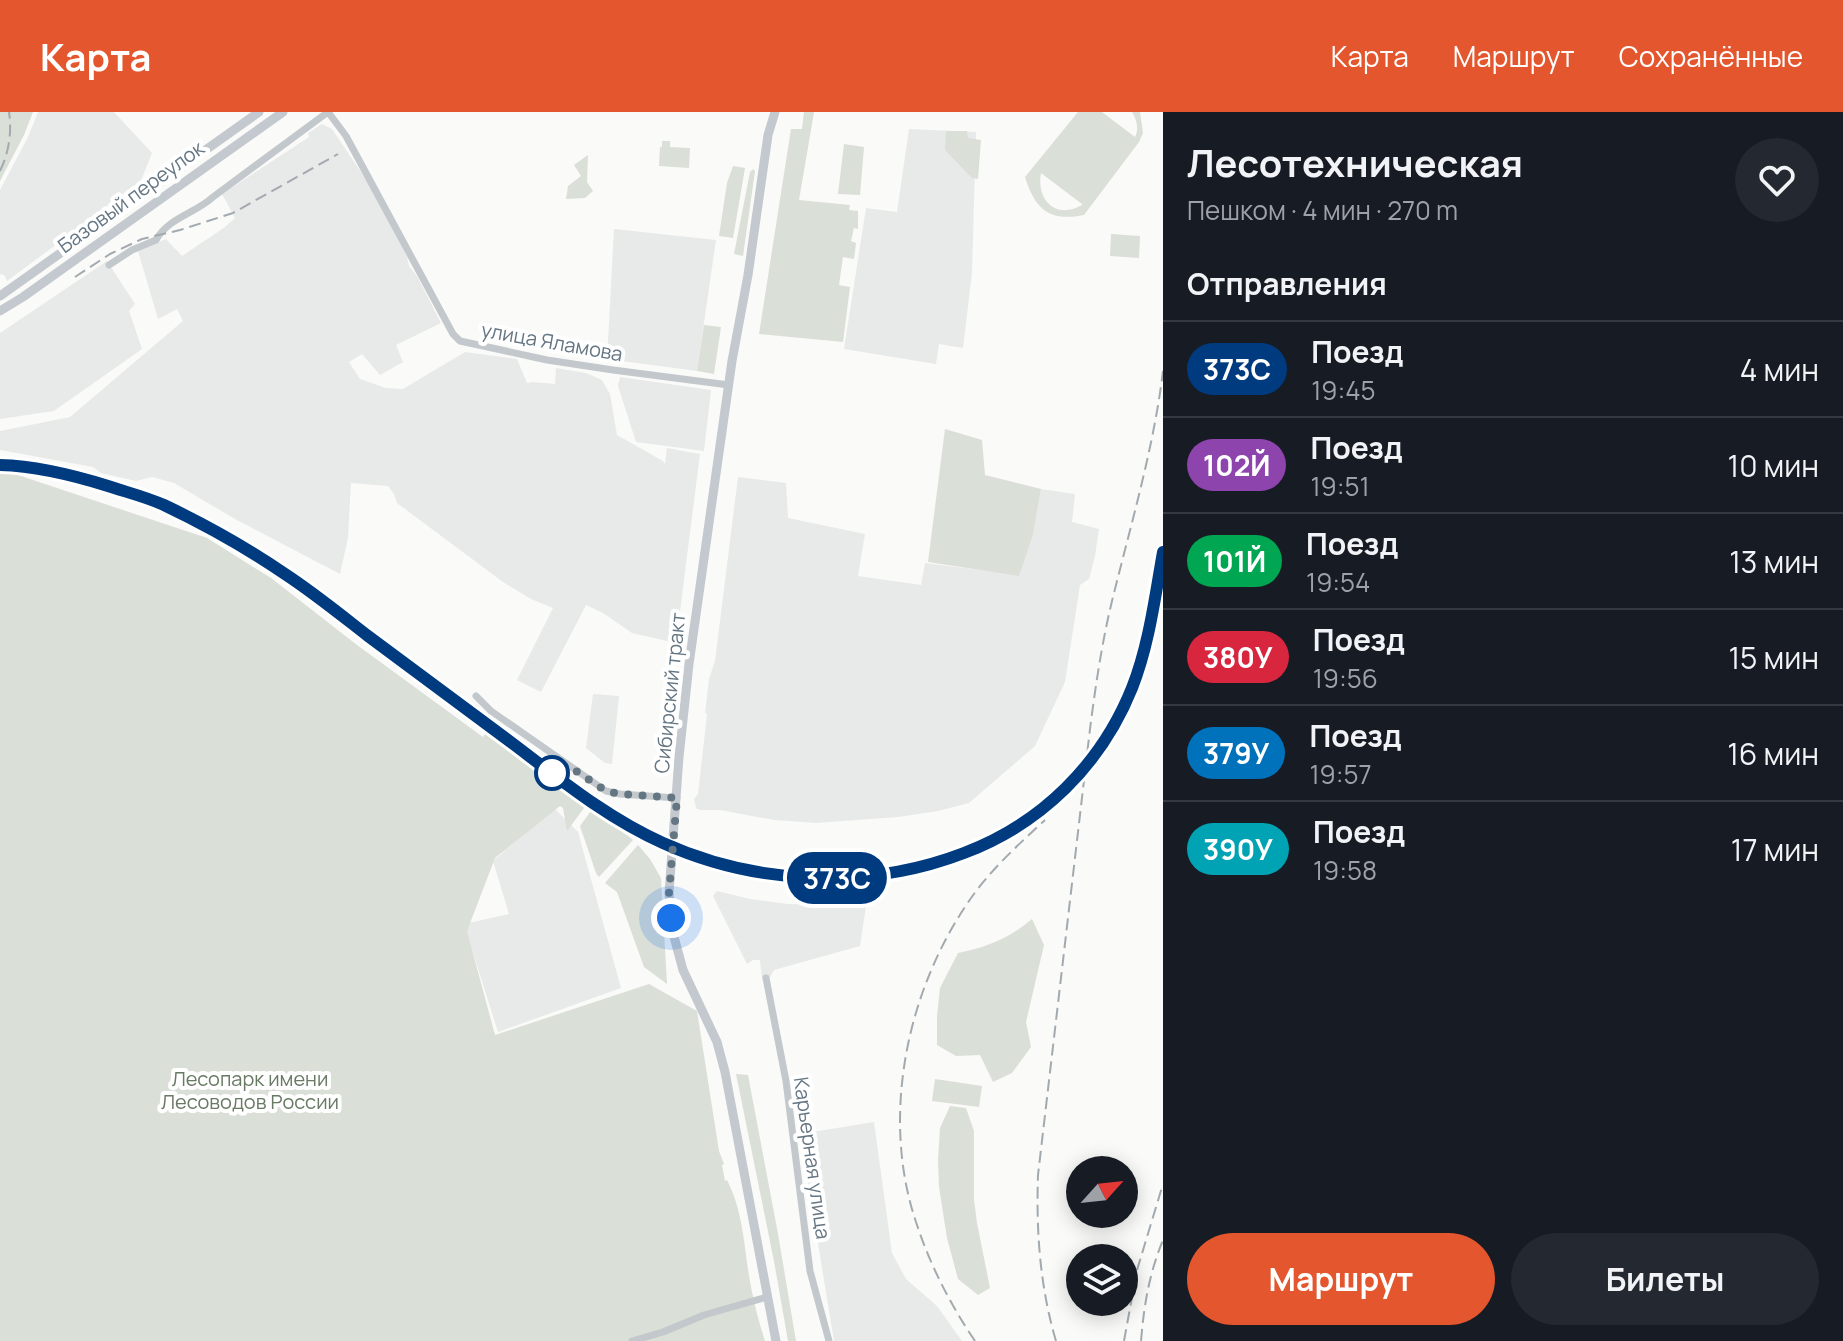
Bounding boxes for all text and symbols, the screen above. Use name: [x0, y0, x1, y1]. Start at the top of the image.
text: Карта: [40, 30, 152, 82]
text: Карта: [1331, 37, 1409, 75]
text: Маршрут: [1453, 37, 1575, 75]
text: Сохранённые: [1619, 37, 1803, 75]
street label: Базовый переулок: [52, 134, 210, 259]
text: Лесотехническая: [1187, 136, 1523, 188]
button: heart: [1735, 138, 1819, 222]
text: Пешком · 4 мин · 270 m: [1187, 192, 1458, 228]
text: Отправления: [1187, 263, 1387, 304]
street label: улица Яламова: [479, 316, 625, 367]
text: Поезд: [1311, 331, 1404, 372]
text: 4 мин: [1740, 349, 1819, 390]
text: 373C: [1203, 350, 1271, 388]
text: 19:45: [1311, 372, 1376, 408]
text: Поезд: [1310, 427, 1403, 468]
text: 10 мин: [1727, 445, 1819, 486]
text: 102Й: [1203, 446, 1270, 484]
text: 19:51: [1310, 468, 1370, 504]
text: Поезд: [1306, 523, 1398, 564]
text: 13 мин: [1729, 541, 1819, 582]
text: 101Й: [1203, 542, 1266, 580]
text: 19:54: [1306, 564, 1370, 600]
street label: Сибирский тракт: [648, 611, 691, 775]
text: Поезд: [1313, 619, 1405, 660]
text: 15 мин: [1728, 637, 1819, 678]
text: 380У: [1203, 638, 1273, 676]
text: 19:56: [1313, 660, 1378, 696]
text: Поезд: [1309, 715, 1402, 756]
text: 16 мин: [1727, 733, 1819, 774]
text: 379У: [1203, 734, 1269, 772]
unlabelled marker: [535, 756, 569, 790]
text: 19:57: [1309, 756, 1372, 792]
text: Поезд: [1313, 811, 1405, 852]
text: 17 мин: [1731, 829, 1819, 870]
text: 390У: [1203, 830, 1273, 868]
line badge: 373C: [781, 852, 893, 904]
text: 19:58: [1313, 852, 1377, 888]
text: 373C: [803, 859, 871, 897]
your location: [651, 898, 691, 938]
park label: Лесопарк имени Лесоводов России: [161, 1065, 339, 1115]
street label: Карьерная улица: [788, 1075, 837, 1241]
north arrow: [1066, 1156, 1138, 1228]
map controls: [1066, 1156, 1138, 1316]
button: Маршрут: [1187, 1233, 1495, 1325]
button: Билеты: [1511, 1233, 1819, 1325]
button: layers: [1066, 1244, 1138, 1316]

